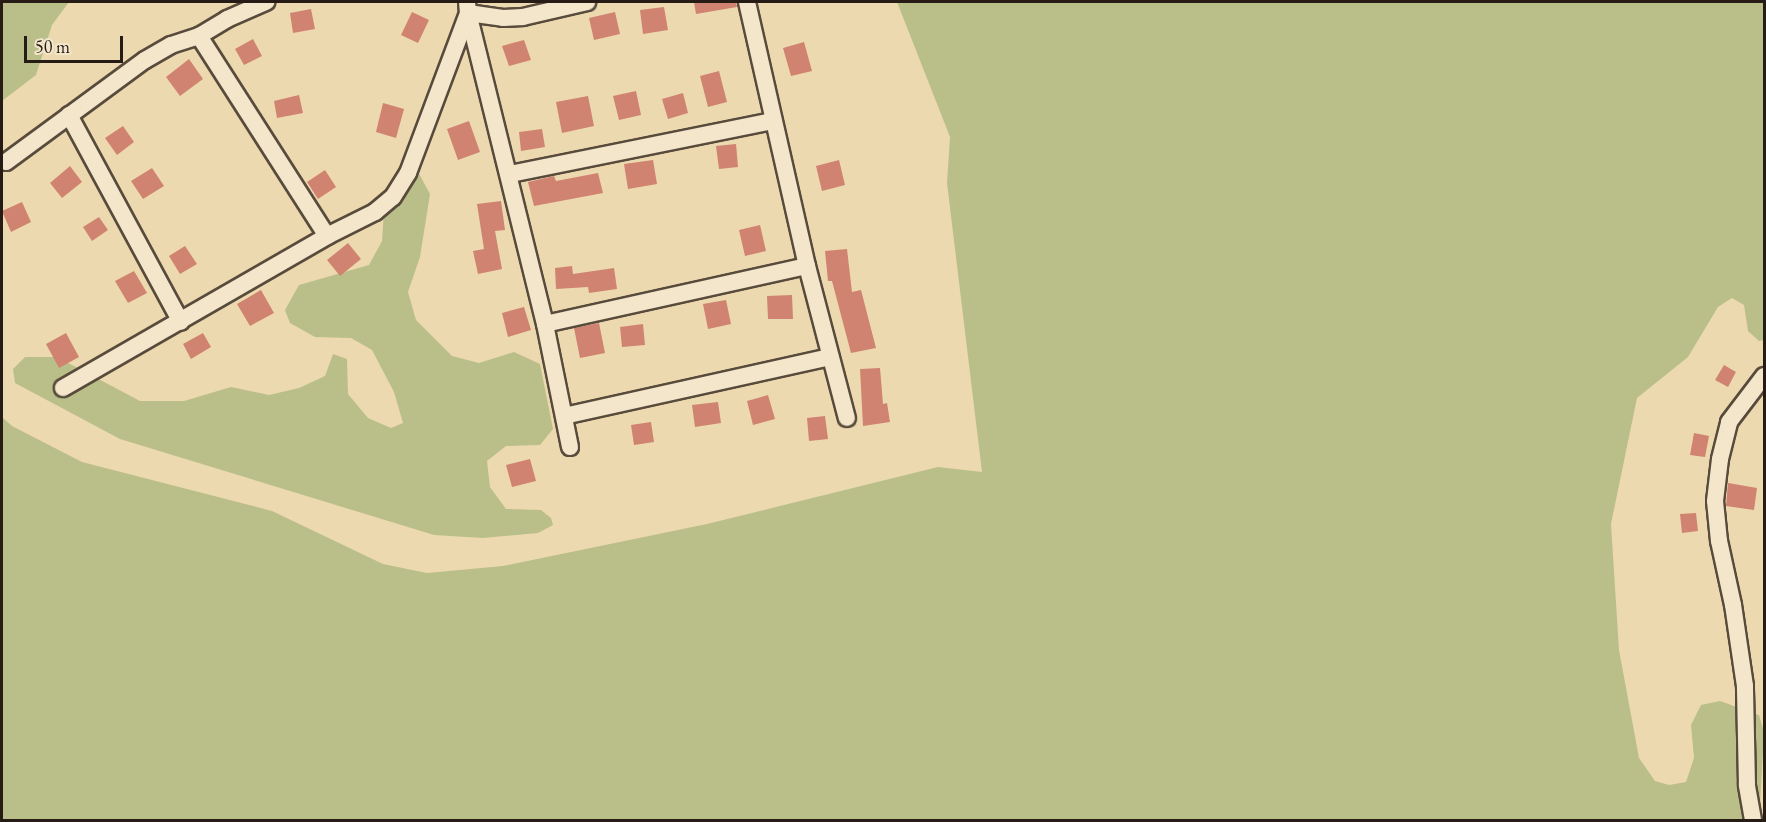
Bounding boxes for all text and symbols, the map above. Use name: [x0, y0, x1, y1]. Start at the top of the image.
scale bar: [27, 24, 126, 62]
text: 50 m: [35, 35, 70, 58]

